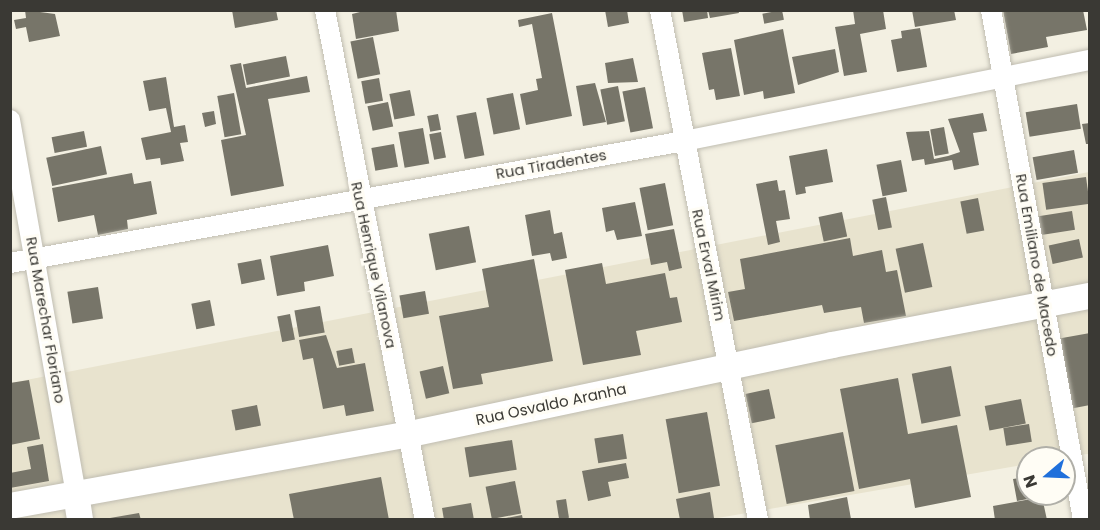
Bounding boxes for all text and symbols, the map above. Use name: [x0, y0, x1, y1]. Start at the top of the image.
street label: Rua Tiradentes: [494, 145, 608, 183]
street label: Rua Emiliano de Macedo: [1012, 172, 1062, 358]
street label: Rua Henrique Vilanova: [348, 180, 400, 350]
street label: Rua Erval Mirim: [688, 207, 730, 323]
street label: Rua Marechar Floriano: [22, 235, 70, 405]
street label: Rua Osvaldo Aranha: [474, 379, 628, 429]
north arrow: [1016, 446, 1076, 506]
text: N: [1018, 472, 1043, 491]

